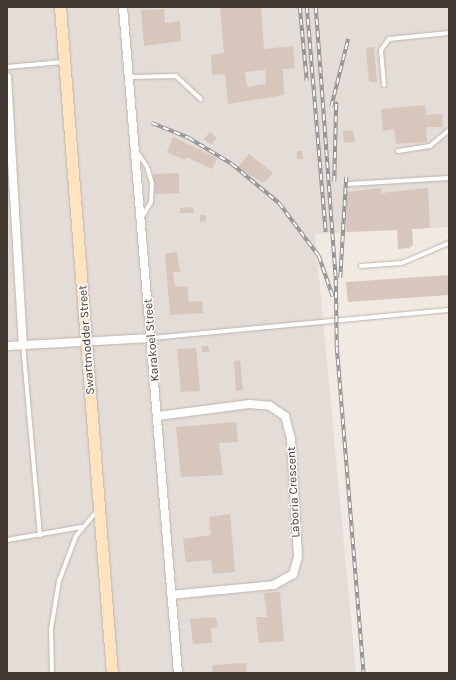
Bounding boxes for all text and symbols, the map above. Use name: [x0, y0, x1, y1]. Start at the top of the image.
street label: Swartmodder Street: [76, 285, 98, 395]
street label: Karakoel Street: [141, 298, 163, 382]
street label: Laboria Crescent: [284, 446, 304, 538]

